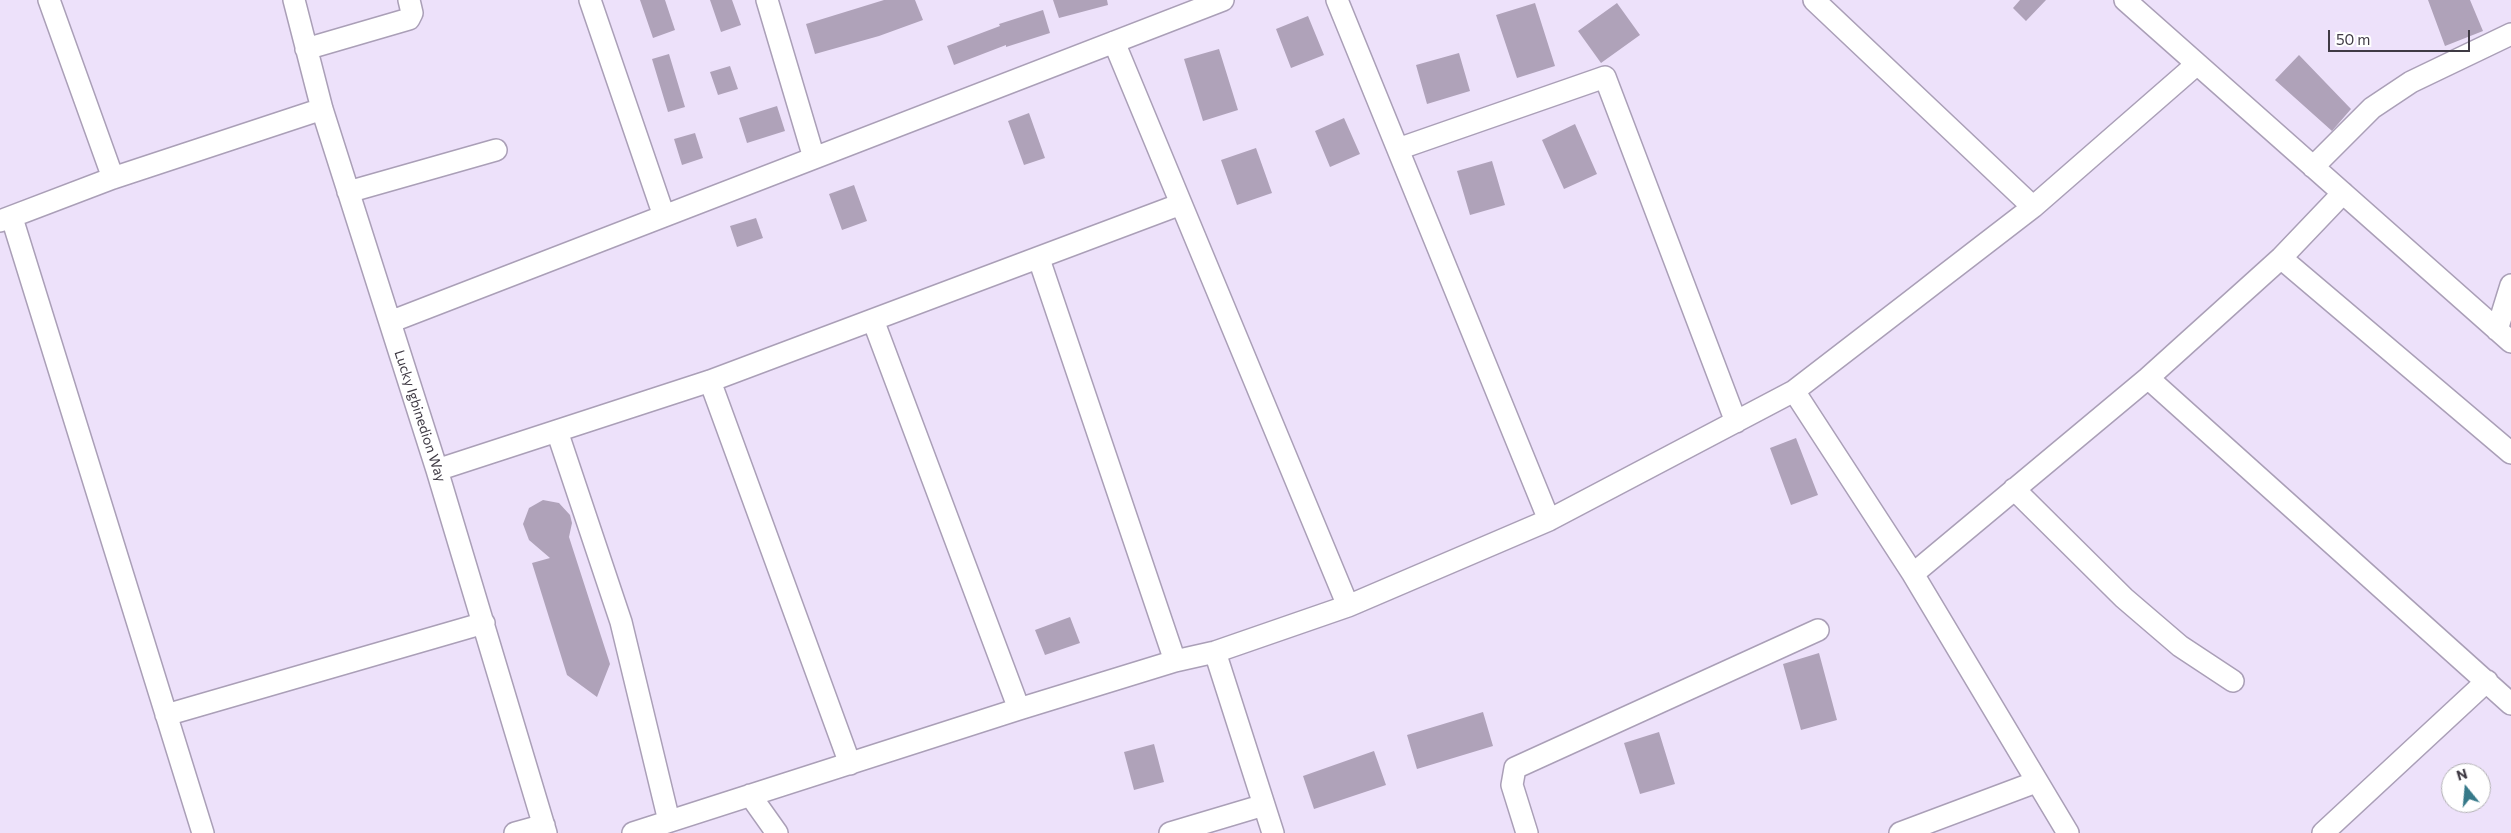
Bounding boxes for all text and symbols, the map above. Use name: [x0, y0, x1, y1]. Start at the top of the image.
scale bar: [2331, 20, 2474, 52]
text: 50 m: [2336, 30, 2370, 48]
street label: Lucky Igbinedion Way: [391, 348, 449, 484]
north arrow: [2441, 763, 2491, 813]
text: N: [2454, 764, 2469, 784]

